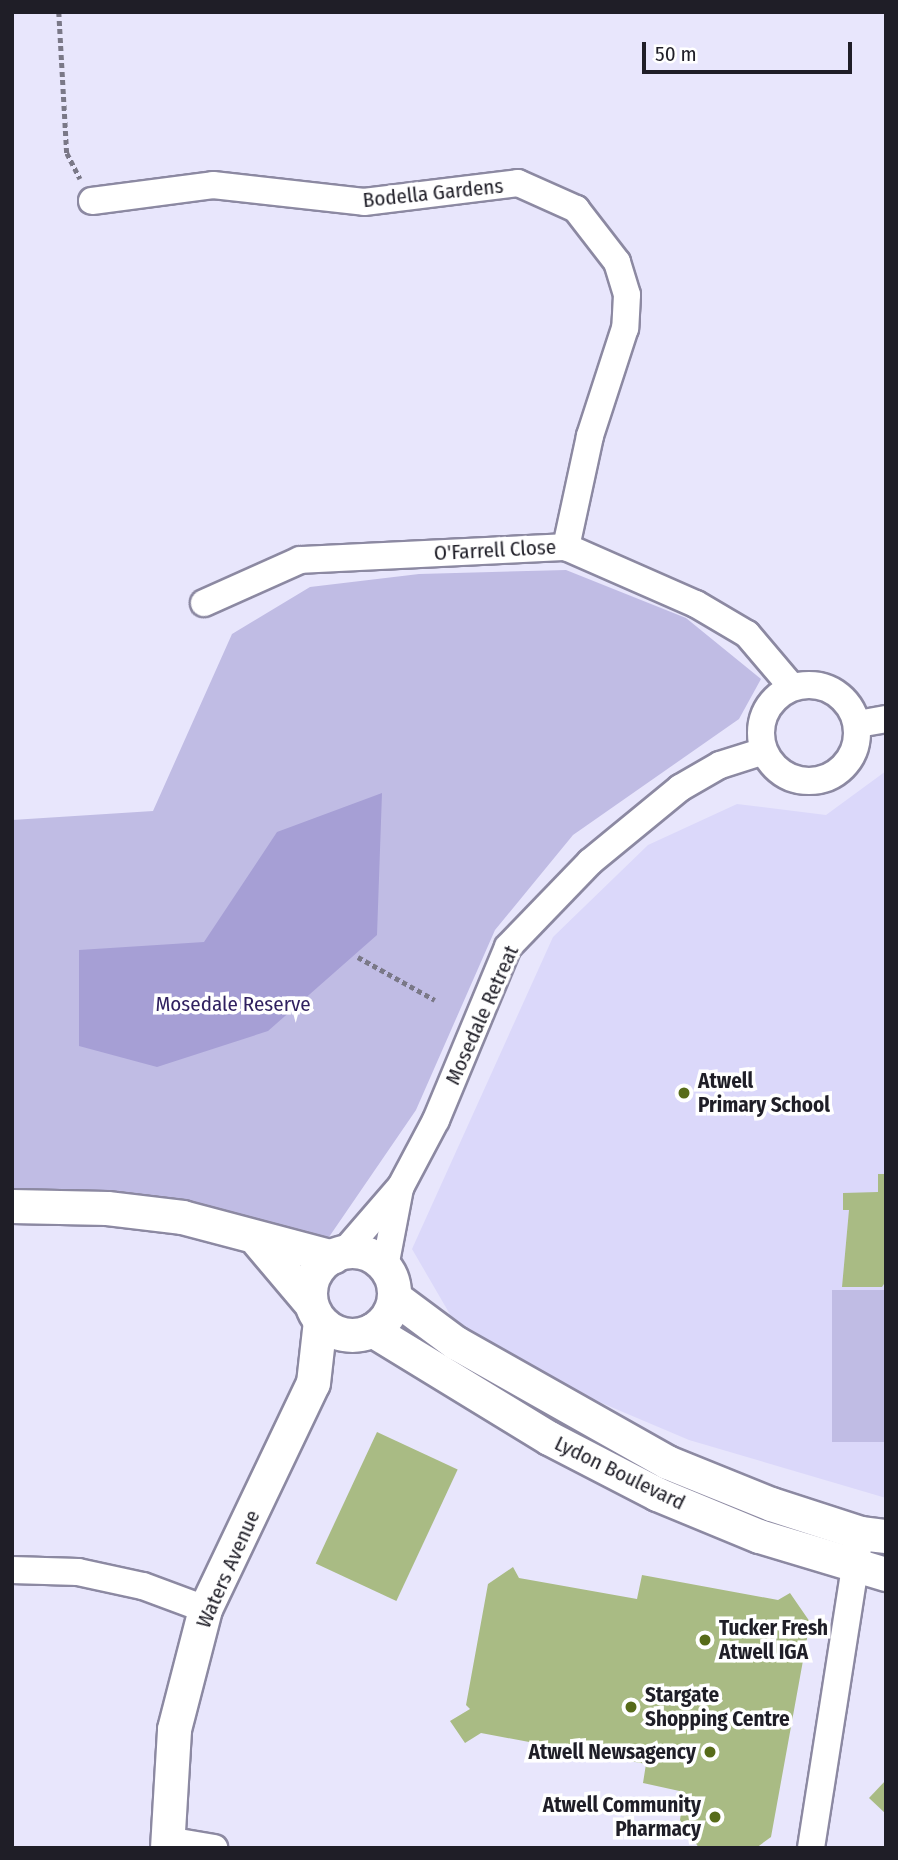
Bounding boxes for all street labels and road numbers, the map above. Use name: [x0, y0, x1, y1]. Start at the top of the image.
street label: Bodella Gardens: [362, 173, 504, 213]
street label: O'Farrell Close: [433, 534, 557, 566]
street label: Mosedale Retreat: [440, 941, 524, 1089]
street label: Lydon Boulevard: [551, 1431, 689, 1515]
street label: Waters Avenue: [191, 1506, 265, 1632]

